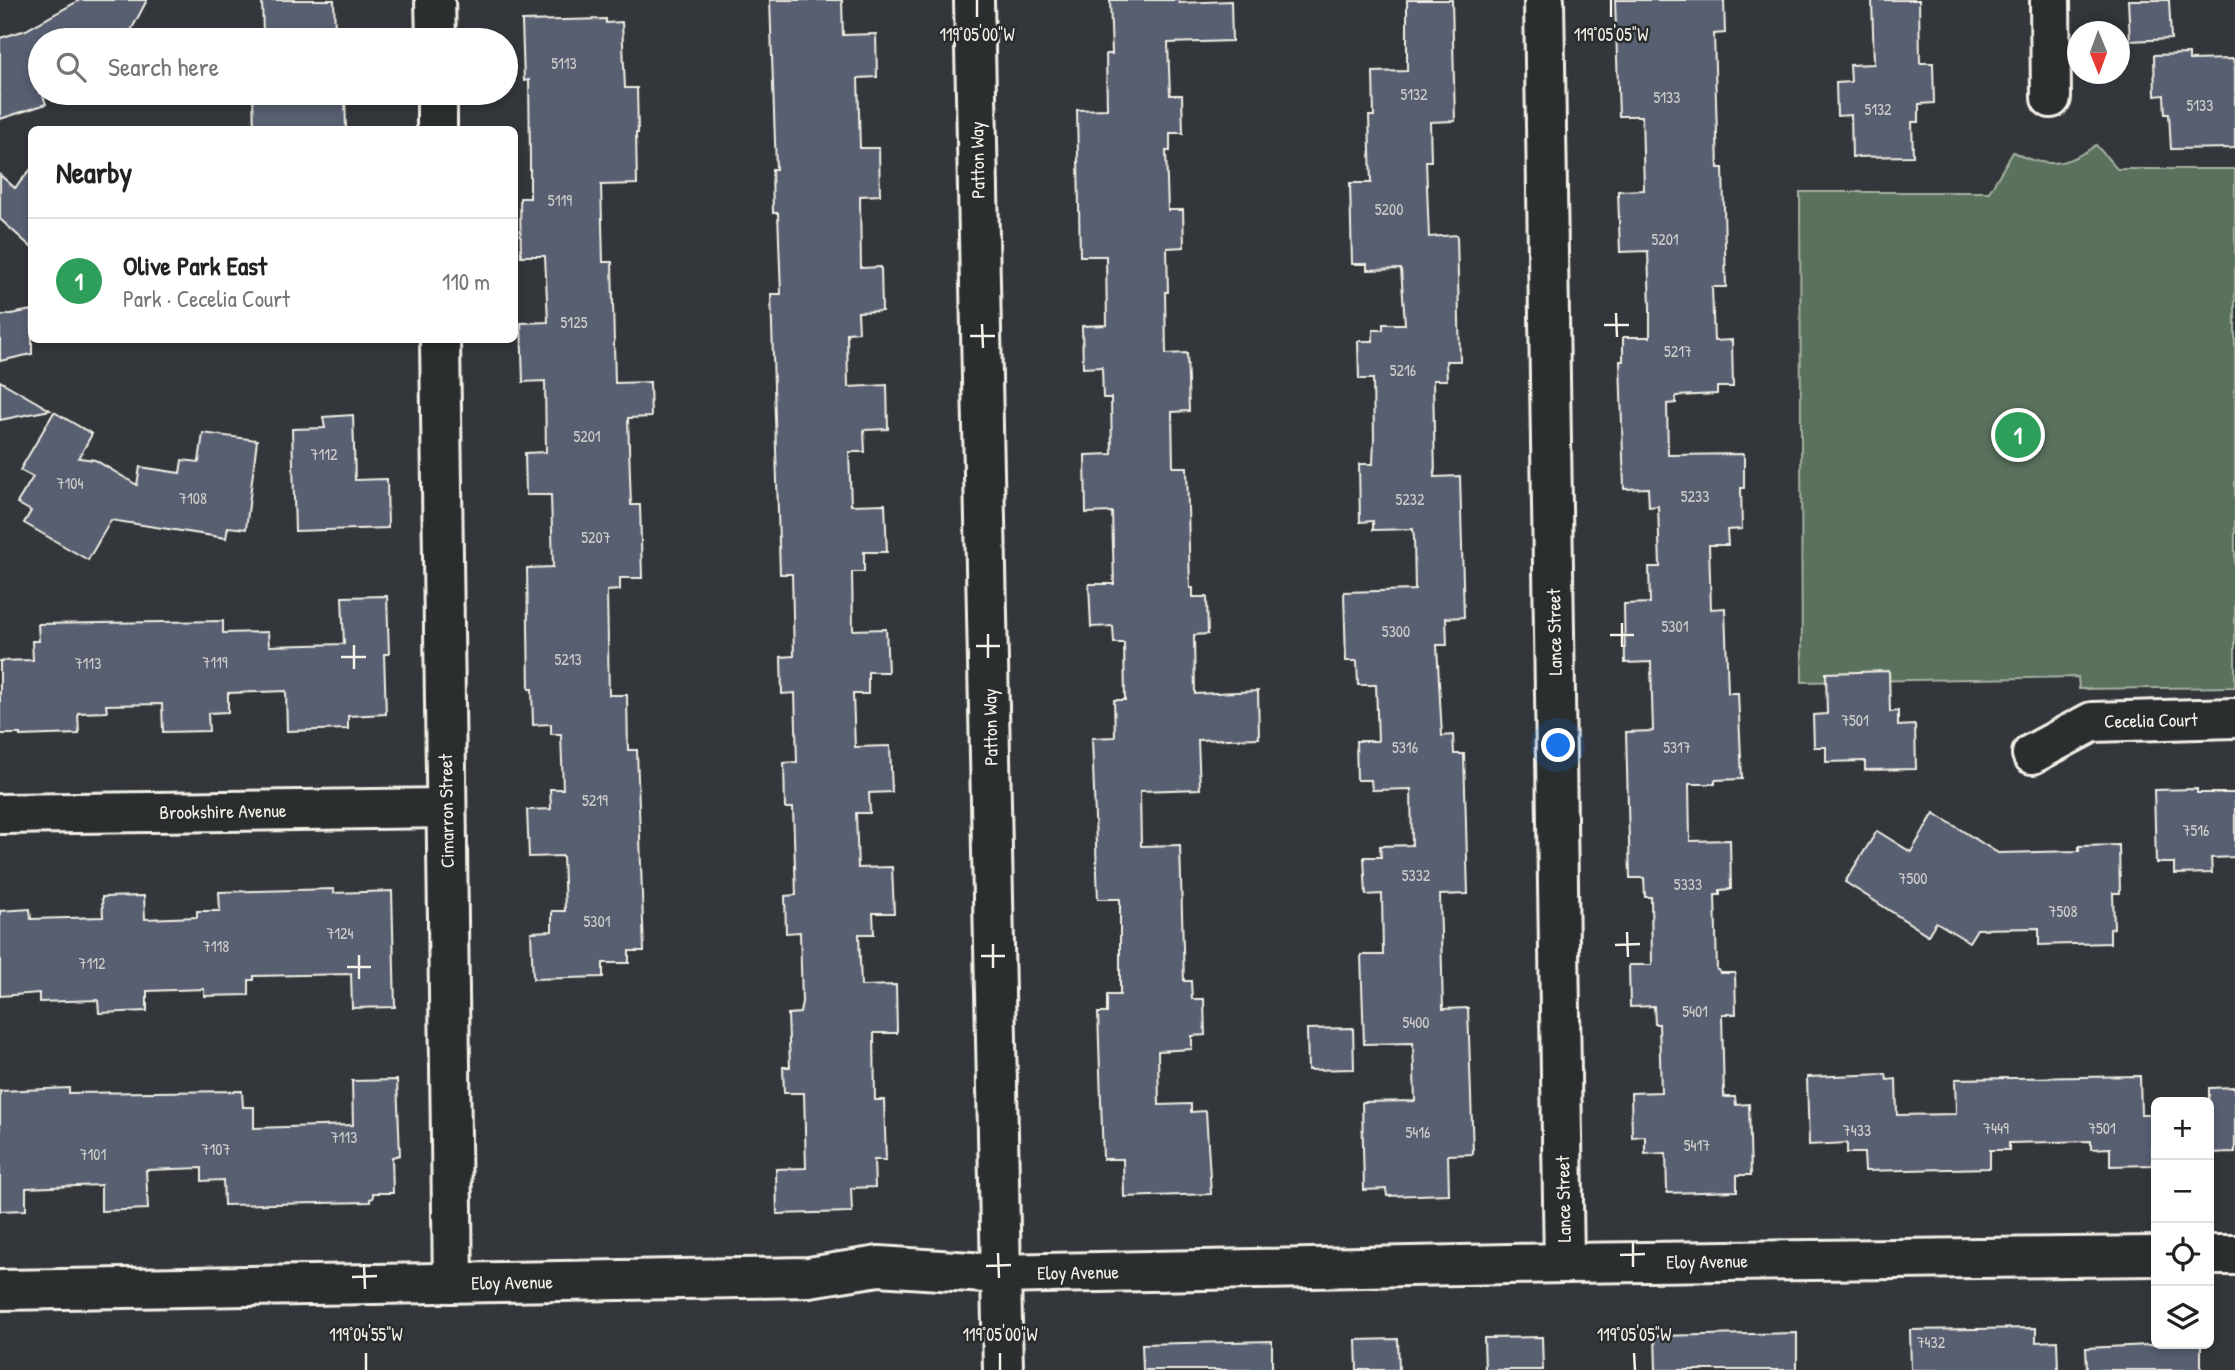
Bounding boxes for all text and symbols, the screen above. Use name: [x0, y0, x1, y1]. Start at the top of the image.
north arrow: [2067, 21, 2130, 84]
text: 119°05'00"W: [939, 22, 1015, 47]
text: 119°05'05"W: [1574, 22, 1648, 47]
search box: [28, 28, 518, 105]
icon: search: [52, 48, 90, 86]
text: Search here: [108, 49, 219, 84]
house number: 5113: [551, 52, 577, 74]
house number: 5132: [1400, 83, 1428, 105]
house number: 5133: [1654, 86, 1680, 108]
house number: 5133: [2187, 94, 2213, 116]
house number: 5132: [1864, 98, 1892, 120]
street label: Patton Way: [963, 121, 991, 199]
text: Nearby: [56, 152, 132, 192]
house number: 5119: [548, 189, 572, 211]
house number: 5200: [1375, 198, 1403, 220]
house number: 5201: [1651, 228, 1679, 250]
text: Olive Park East: [123, 248, 267, 283]
text: 1: [75, 266, 83, 297]
text: 110 m: [442, 266, 490, 297]
text: Park · Cecelia Court: [123, 283, 290, 314]
house number: 5125: [561, 311, 588, 333]
house number: 5217: [1664, 340, 1692, 362]
house number: 5216: [1390, 359, 1416, 381]
pin: 1: [1995, 409, 2041, 461]
house number: 5201: [573, 425, 601, 447]
house number: 7112: [310, 443, 338, 465]
house number: 7104: [57, 472, 83, 494]
house number: 5233: [1681, 485, 1709, 507]
house number: 7108: [179, 487, 207, 509]
house number: 5232: [1396, 488, 1425, 510]
house number: 5207: [581, 526, 611, 548]
street label: Lance Street: [1540, 588, 1568, 676]
house number: 5301: [1662, 615, 1689, 637]
house number: 5300: [1382, 620, 1410, 642]
house number: 5213: [554, 648, 582, 670]
house number: 7119: [202, 651, 228, 673]
house number: 7113: [75, 652, 101, 674]
street label: Patton Way: [976, 688, 1004, 766]
street label: Cecelia Court: [2104, 706, 2198, 734]
house number: 7501: [1841, 709, 1869, 731]
your location: [1541, 728, 1575, 762]
house number: 5316: [1392, 736, 1418, 758]
house number: 5317: [1663, 736, 1691, 758]
street label: Cimarron Street: [432, 753, 460, 868]
house number: 5219: [582, 789, 608, 811]
street label: Brookshire Avenue: [159, 797, 287, 825]
house number: 7516: [2183, 819, 2209, 841]
house number: 5332: [1402, 864, 1431, 886]
house number: 7500: [1898, 867, 1928, 889]
house number: 5333: [1674, 873, 1702, 895]
house number: 7508: [2049, 900, 2077, 922]
house number: 5301: [584, 910, 611, 932]
house number: 7124: [326, 922, 354, 944]
house number: 7118: [203, 935, 229, 957]
house number: 7112: [78, 952, 106, 974]
house number: 5401: [1682, 1000, 1708, 1022]
house number: 5400: [1402, 1011, 1430, 1033]
map controls: [2151, 1097, 2214, 1349]
button: +: [2151, 1097, 2214, 1160]
house number: 7449: [1983, 1117, 2009, 1139]
house number: 7501: [2088, 1117, 2116, 1139]
house number: 7433: [1843, 1119, 1871, 1141]
house number: 5416: [1406, 1121, 1430, 1143]
house number: 7113: [331, 1126, 357, 1148]
house number: 5417: [1684, 1134, 1710, 1156]
house number: 7107: [202, 1138, 230, 1160]
house number: 7101: [80, 1143, 107, 1165]
street label: Lance Street: [1549, 1155, 1577, 1243]
button: −: [2151, 1160, 2214, 1223]
button: locate: [2151, 1223, 2214, 1286]
street label: Eloy Avenue: [1666, 1247, 1749, 1275]
street label: Eloy Avenue: [1037, 1258, 1120, 1286]
street label: Eloy Avenue: [471, 1268, 554, 1296]
button: layers: [2151, 1286, 2214, 1349]
text: 119°04'55"W: [329, 1322, 403, 1347]
text: 119°05'00"W: [962, 1322, 1038, 1347]
text: 119°05'05"W: [1597, 1322, 1671, 1347]
house number: 7432: [1917, 1331, 1946, 1353]

